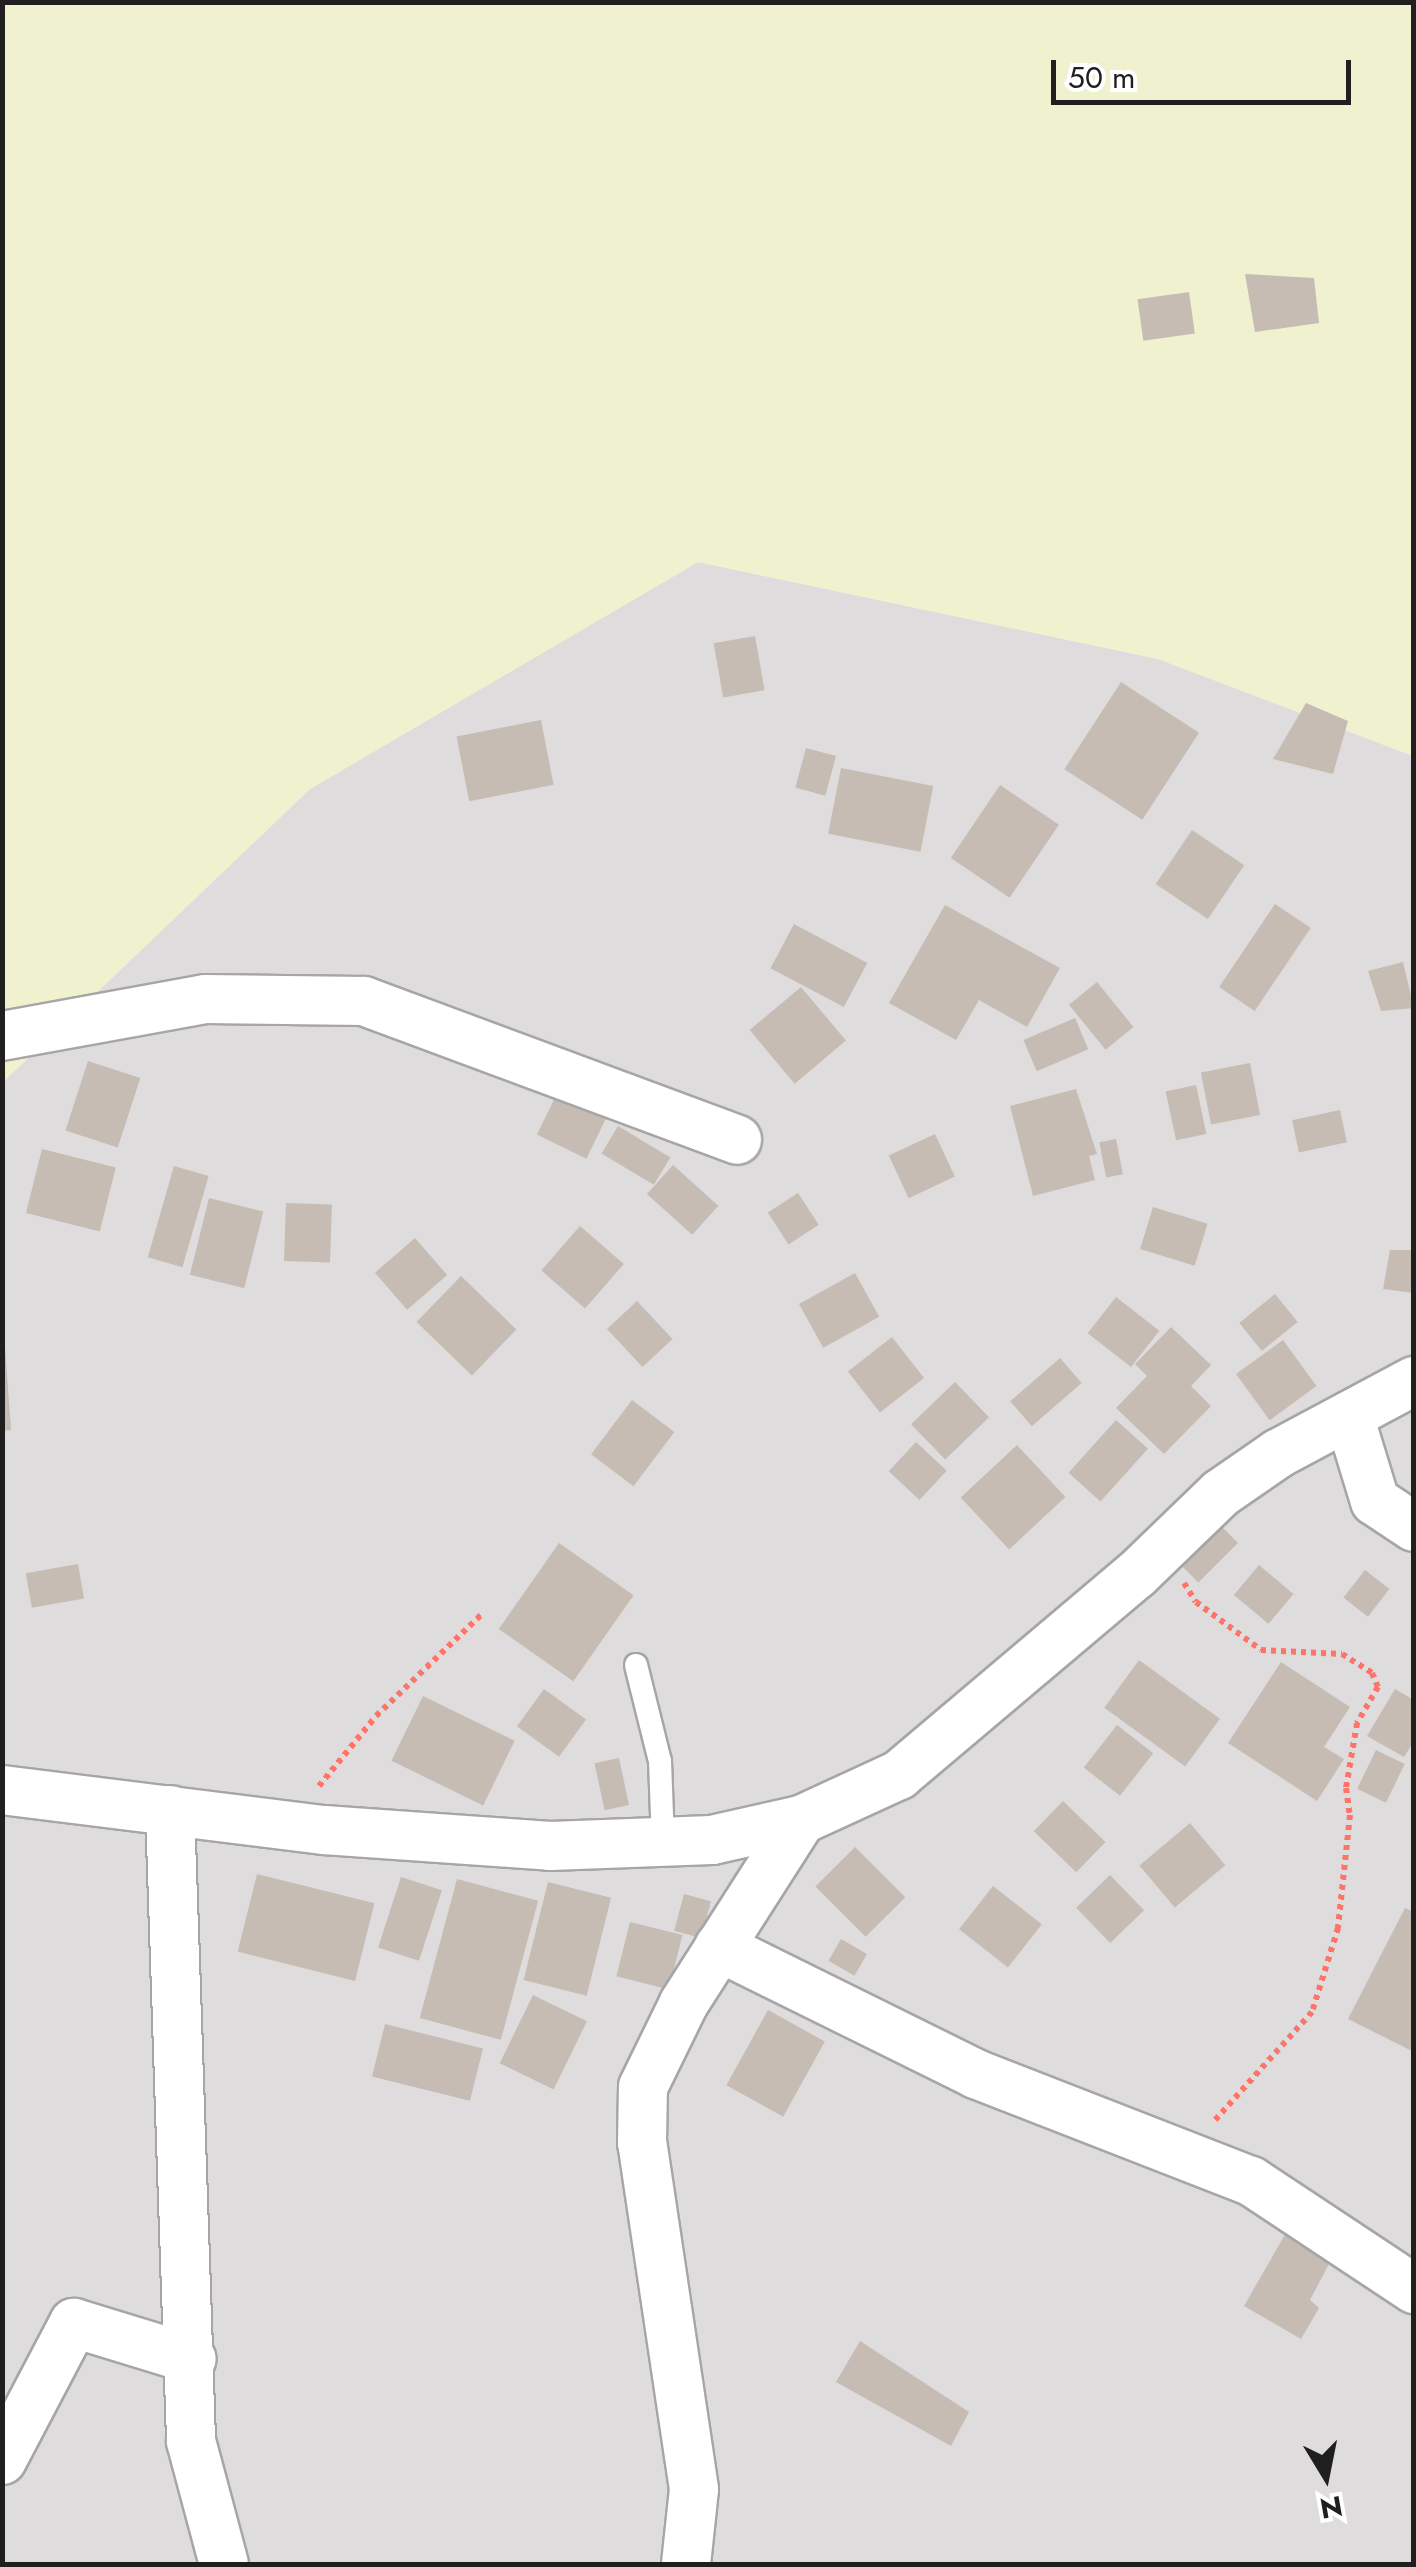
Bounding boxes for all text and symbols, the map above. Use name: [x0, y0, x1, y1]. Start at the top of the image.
scale bar: [1056, 40, 1356, 102]
text: 50 m: [1068, 56, 1135, 99]
north arrow: [1276, 2427, 1376, 2527]
text: N: [1317, 2485, 1346, 2529]

